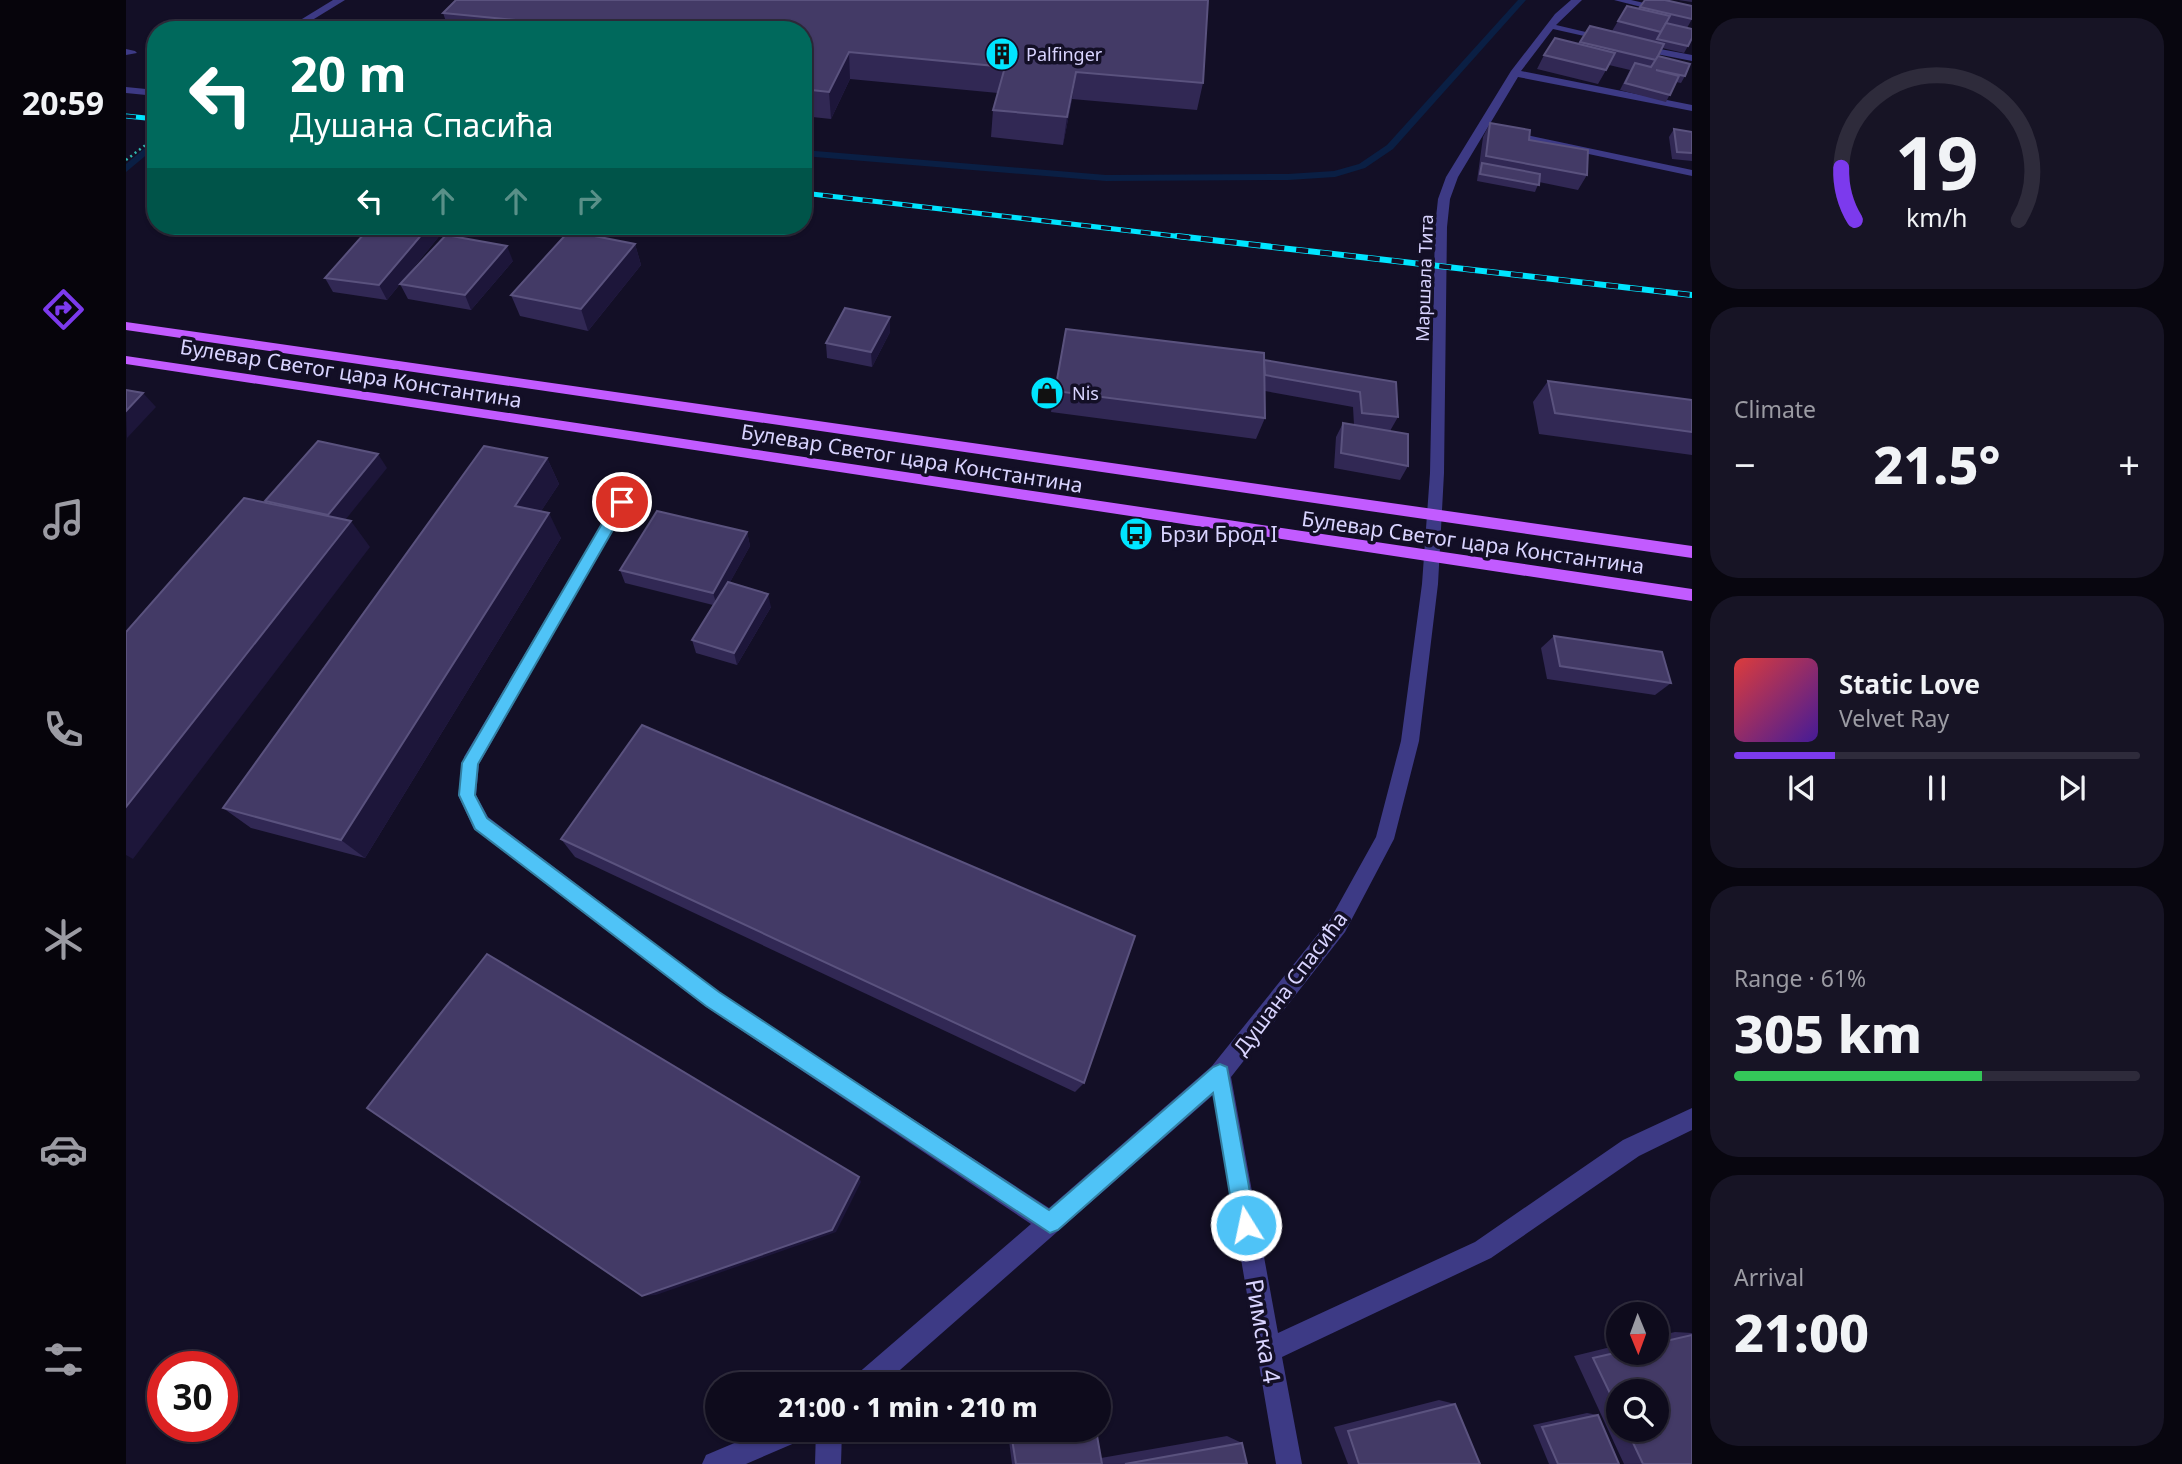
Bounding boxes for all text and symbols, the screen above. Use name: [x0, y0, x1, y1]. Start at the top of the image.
building icon: Palfinger: [983, 35, 1021, 73]
text: 20 m: [290, 40, 407, 106]
place label: Palfinger: [1026, 42, 1103, 66]
icon: left: [175, 49, 266, 140]
text: 20:59: [22, 81, 104, 124]
text: Душана Спасића: [290, 103, 554, 146]
text: 19: [1895, 112, 1979, 211]
icon: left: [351, 182, 389, 220]
icon: ahead: [424, 182, 462, 220]
icon: ahead: [497, 182, 535, 220]
icon: right: [570, 182, 608, 220]
text: km/h: [1906, 199, 1968, 233]
street label: Маршала Тита: [1410, 214, 1438, 342]
icon: directions: [39, 285, 88, 334]
street label: Булевар Светог цара Константина: [178, 332, 524, 414]
shop icon: Nis: [1028, 374, 1066, 412]
place label: Nis: [1072, 381, 1099, 405]
text: Climate: [1734, 393, 1816, 425]
street label: Булевар Светог цара Константина: [739, 417, 1085, 499]
text: 21.5°: [1874, 428, 2000, 499]
text: −: [1734, 438, 1756, 490]
text: +: [2118, 438, 2140, 490]
pin: [592, 472, 652, 532]
icon: arrive: [603, 483, 641, 521]
icon: music: [39, 495, 88, 544]
street label: Булевар Светог цара Константина: [1300, 504, 1646, 580]
bus stop icon: Брзи Брод I: [1117, 515, 1155, 553]
place label: Брзи Брод I: [1160, 520, 1278, 548]
text: Static Love: [1839, 666, 1980, 702]
text: Velvet Ray: [1839, 702, 1949, 734]
icon: phone: [39, 705, 88, 754]
icon: previous: [1783, 769, 1821, 807]
icon: pause: [1918, 769, 1956, 807]
icon: next: [2053, 769, 2091, 807]
street label: Душана Спасића: [1227, 906, 1353, 1060]
icon: climate: [39, 915, 88, 964]
text: Range · 61%: [1734, 962, 1866, 994]
text: 305 km: [1734, 997, 1922, 1068]
icon: car: [39, 1125, 88, 1174]
position arrow: [1209, 1188, 1283, 1262]
text: Arrival: [1734, 1261, 1804, 1293]
street label: Римска 4: [1239, 1276, 1289, 1386]
text: 21:00: [1734, 1296, 1869, 1367]
north arrow: [1606, 1302, 1670, 1365]
map controls: [1606, 1302, 1669, 1442]
icon: filters: [39, 1335, 88, 1384]
speed limit sign: 30: [147, 1351, 238, 1442]
button: search: [1606, 1379, 1669, 1442]
text: 21:00 · 1 min · 210 m: [778, 1389, 1038, 1425]

